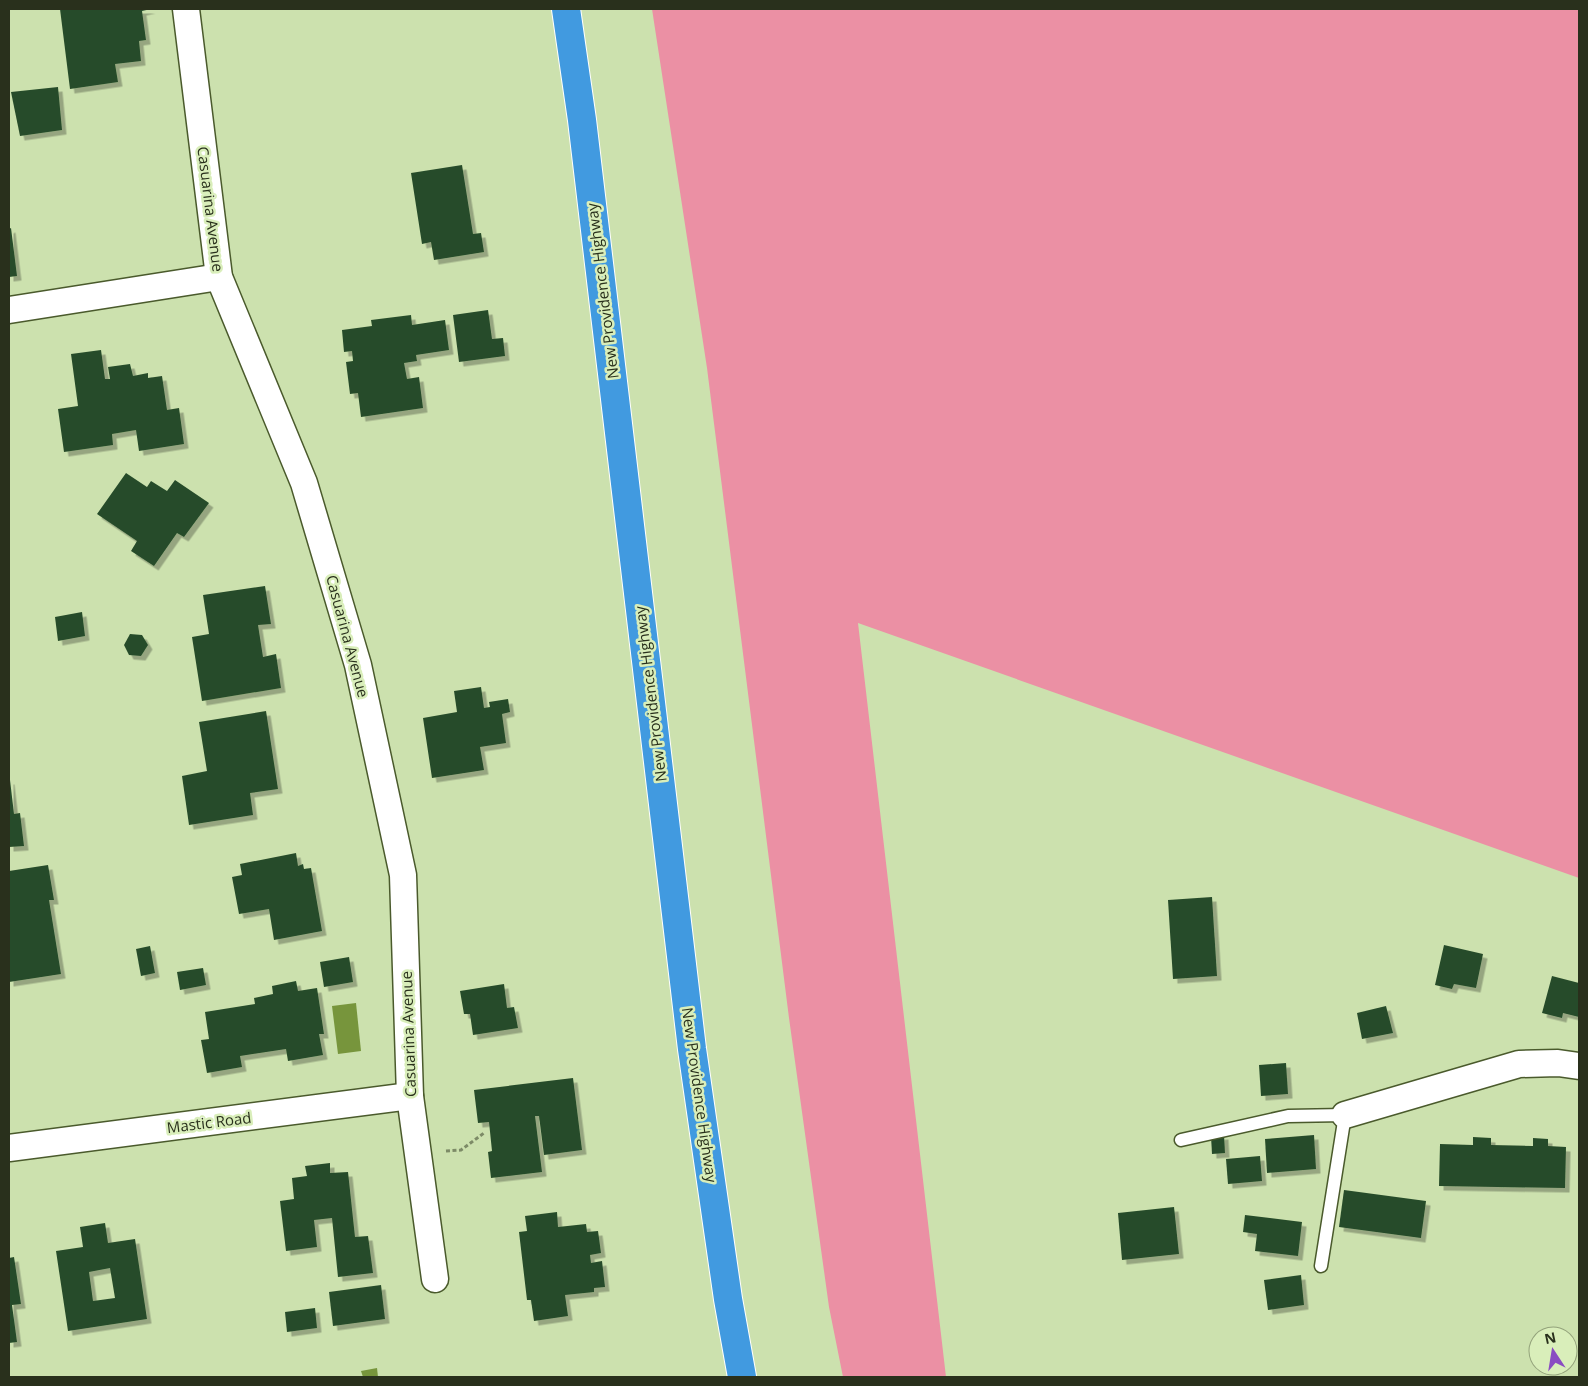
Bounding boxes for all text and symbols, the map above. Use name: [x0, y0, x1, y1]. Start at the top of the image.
street label: Casuarina Avenue: [193, 145, 229, 273]
street label: New Providence Highway: [581, 202, 623, 380]
street label: Casuarina Avenue: [322, 573, 374, 699]
street label: New Providence Highway: [629, 605, 671, 783]
street label: Casuarina Avenue: [396, 971, 420, 1097]
street label: New Providence Highway: [678, 1006, 722, 1184]
street label: Mastic Road: [166, 1107, 252, 1137]
north arrow: [1528, 1326, 1578, 1376]
text: N: [1543, 1327, 1558, 1348]

